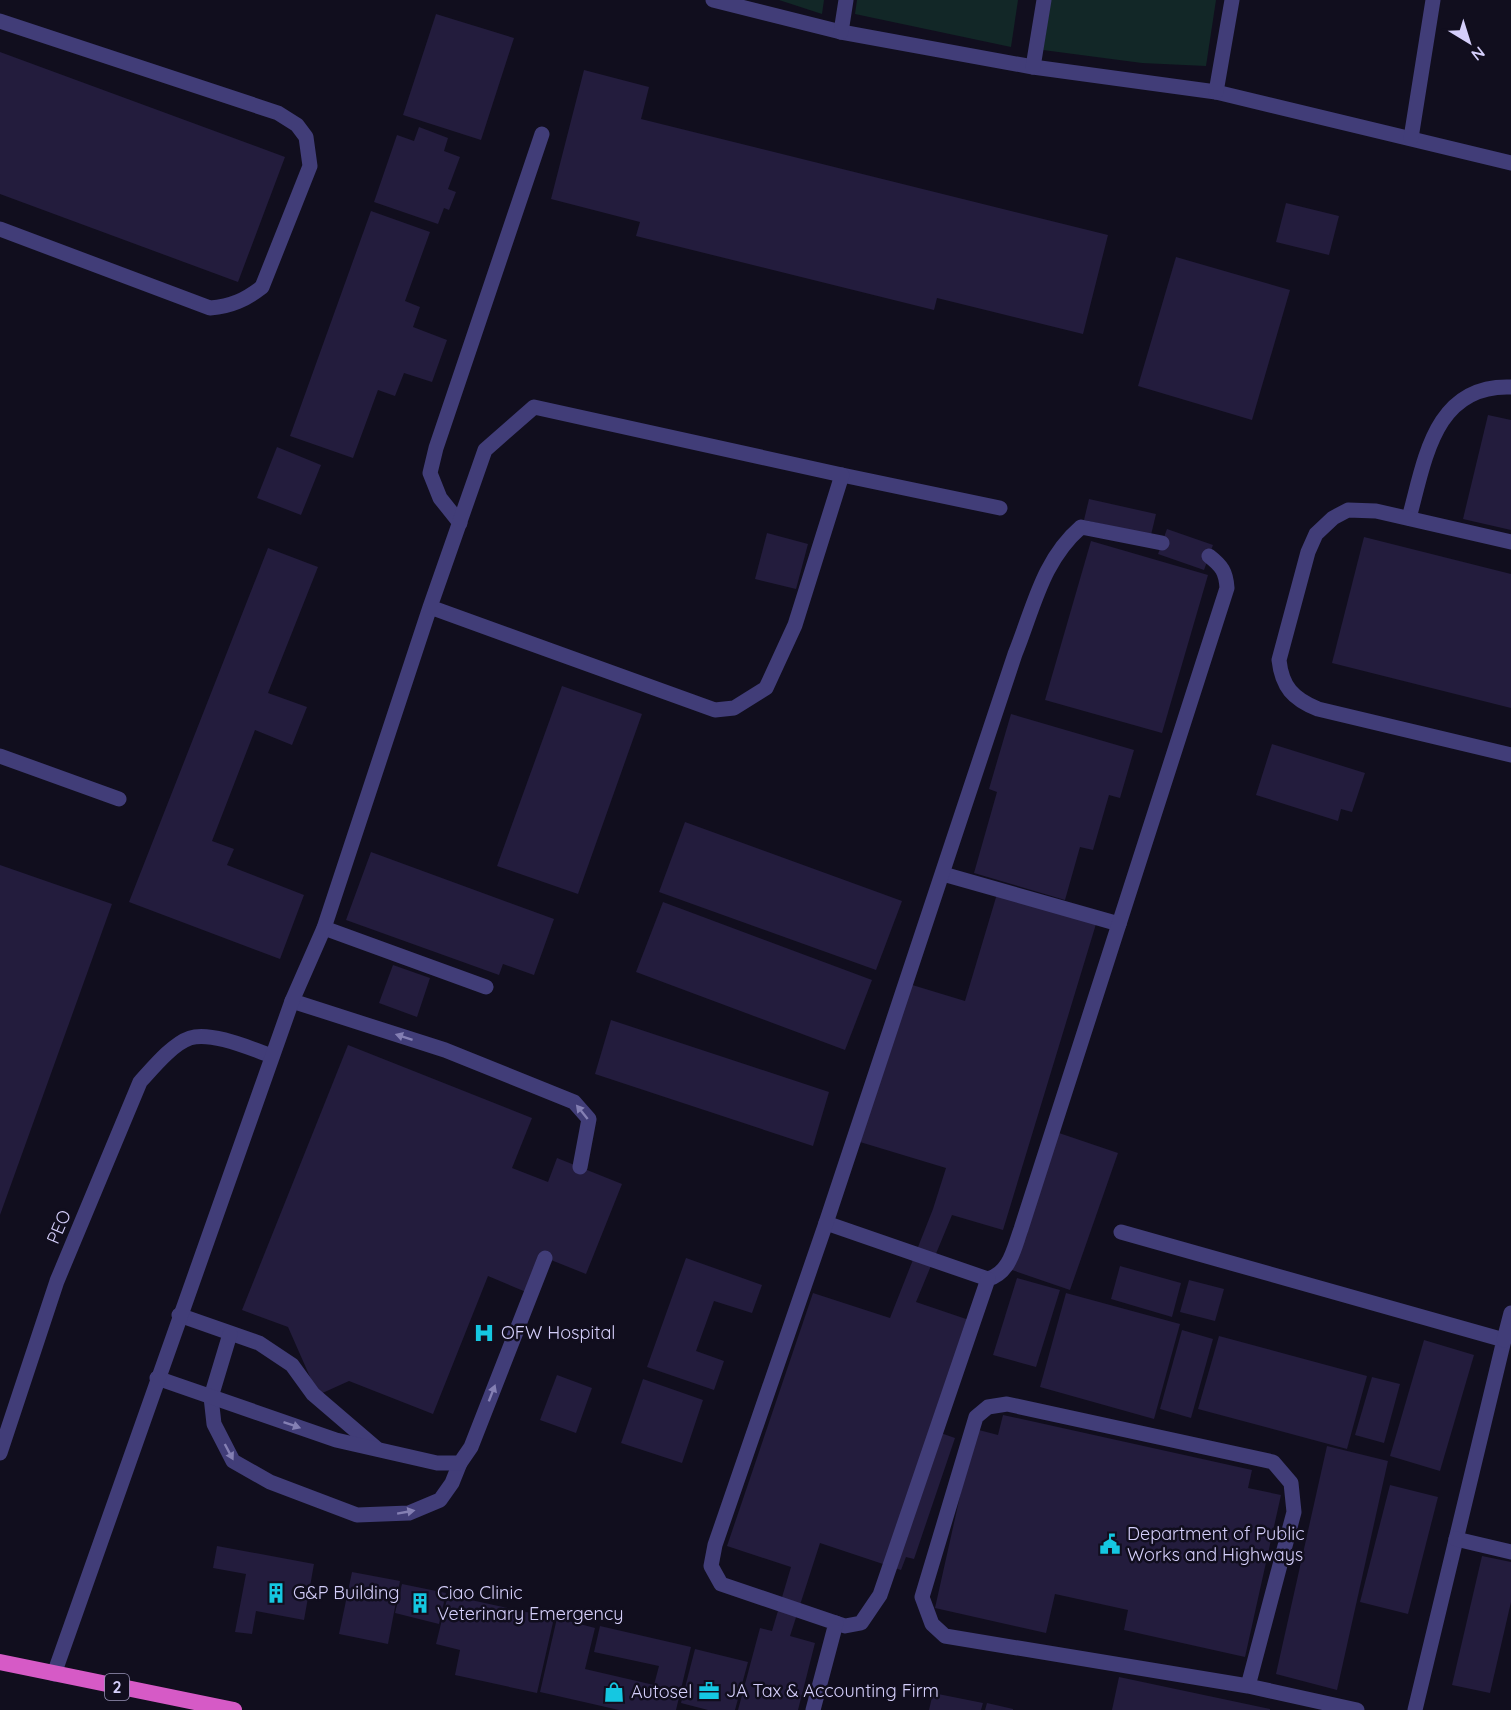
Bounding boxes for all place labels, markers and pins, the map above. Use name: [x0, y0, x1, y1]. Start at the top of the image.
hospital icon: OFW Hospital: [472, 1321, 496, 1345]
place label: OFW Hospital: [501, 1321, 615, 1344]
place label: Department of Public Works and Highways: [1127, 1522, 1304, 1566]
public building icon: Department of Public Works and Highways: [1098, 1532, 1122, 1556]
building icon: G&P Building: [264, 1581, 288, 1605]
place label: G&P Building: [293, 1581, 400, 1604]
place label: Ciao Clinic Veterinary Emergency: [437, 1581, 624, 1625]
building icon: Ciao Clinic Veterinary Emergency: [408, 1591, 432, 1615]
office icon: JA Tax & Accounting Firm: [697, 1679, 721, 1703]
place label: JA Tax & Accounting Firm: [726, 1679, 939, 1702]
shop icon: Autosel: [602, 1680, 626, 1704]
place label: Autosel: [631, 1680, 692, 1703]

